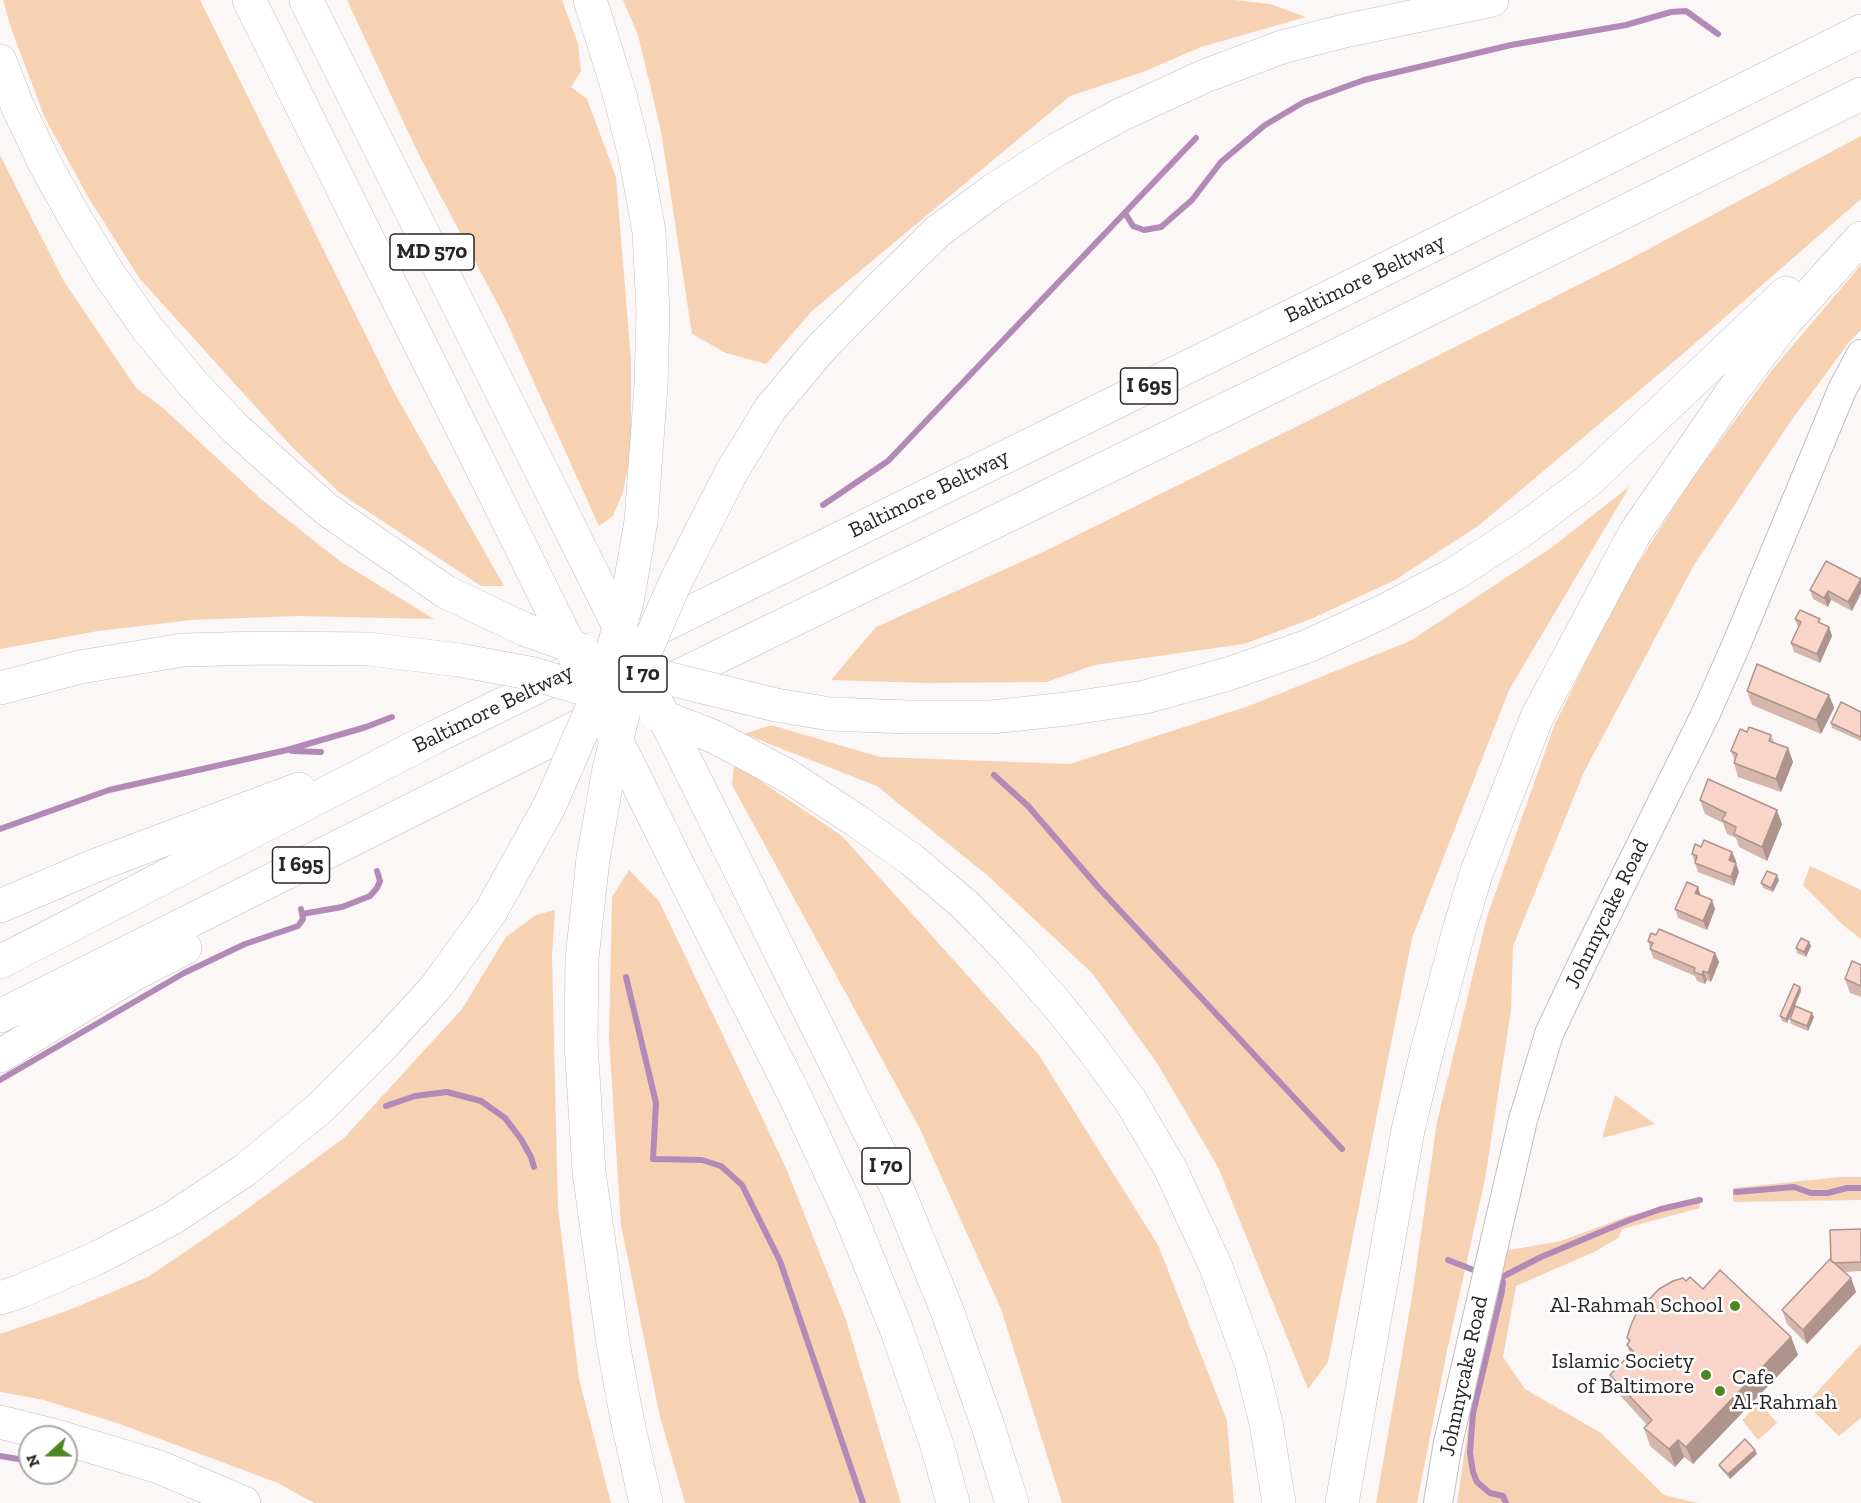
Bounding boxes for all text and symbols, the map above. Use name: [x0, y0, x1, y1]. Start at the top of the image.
street label: Baltimore Beltway: [1281, 229, 1449, 329]
road number: MD 570: [390, 234, 474, 270]
road number: I 695: [1120, 368, 1178, 404]
street label: Baltimore Beltway: [845, 444, 1013, 544]
road number: I 70: [619, 656, 667, 692]
street label: Baltimore Beltway: [409, 659, 577, 759]
street label: Johnnycake Road: [1559, 835, 1655, 993]
road number: I 695: [272, 847, 330, 883]
road number: I 70: [862, 1148, 910, 1184]
street label: Johnnycake Road: [1434, 1293, 1494, 1459]
place label: Al-Rahmah School: [1550, 1293, 1723, 1319]
marker: Al-Rahmah School: [1728, 1299, 1742, 1313]
place label: Islamic Society of Baltimore: [1552, 1349, 1694, 1400]
place label: Cafe Al-Rahmah: [1732, 1365, 1837, 1416]
marker: Islamic Society of Baltimore: [1699, 1368, 1713, 1382]
marker: Cafe Al-Rahmah: [1713, 1384, 1727, 1398]
north arrow: [18, 1425, 78, 1485]
text: N: [22, 1452, 44, 1470]

